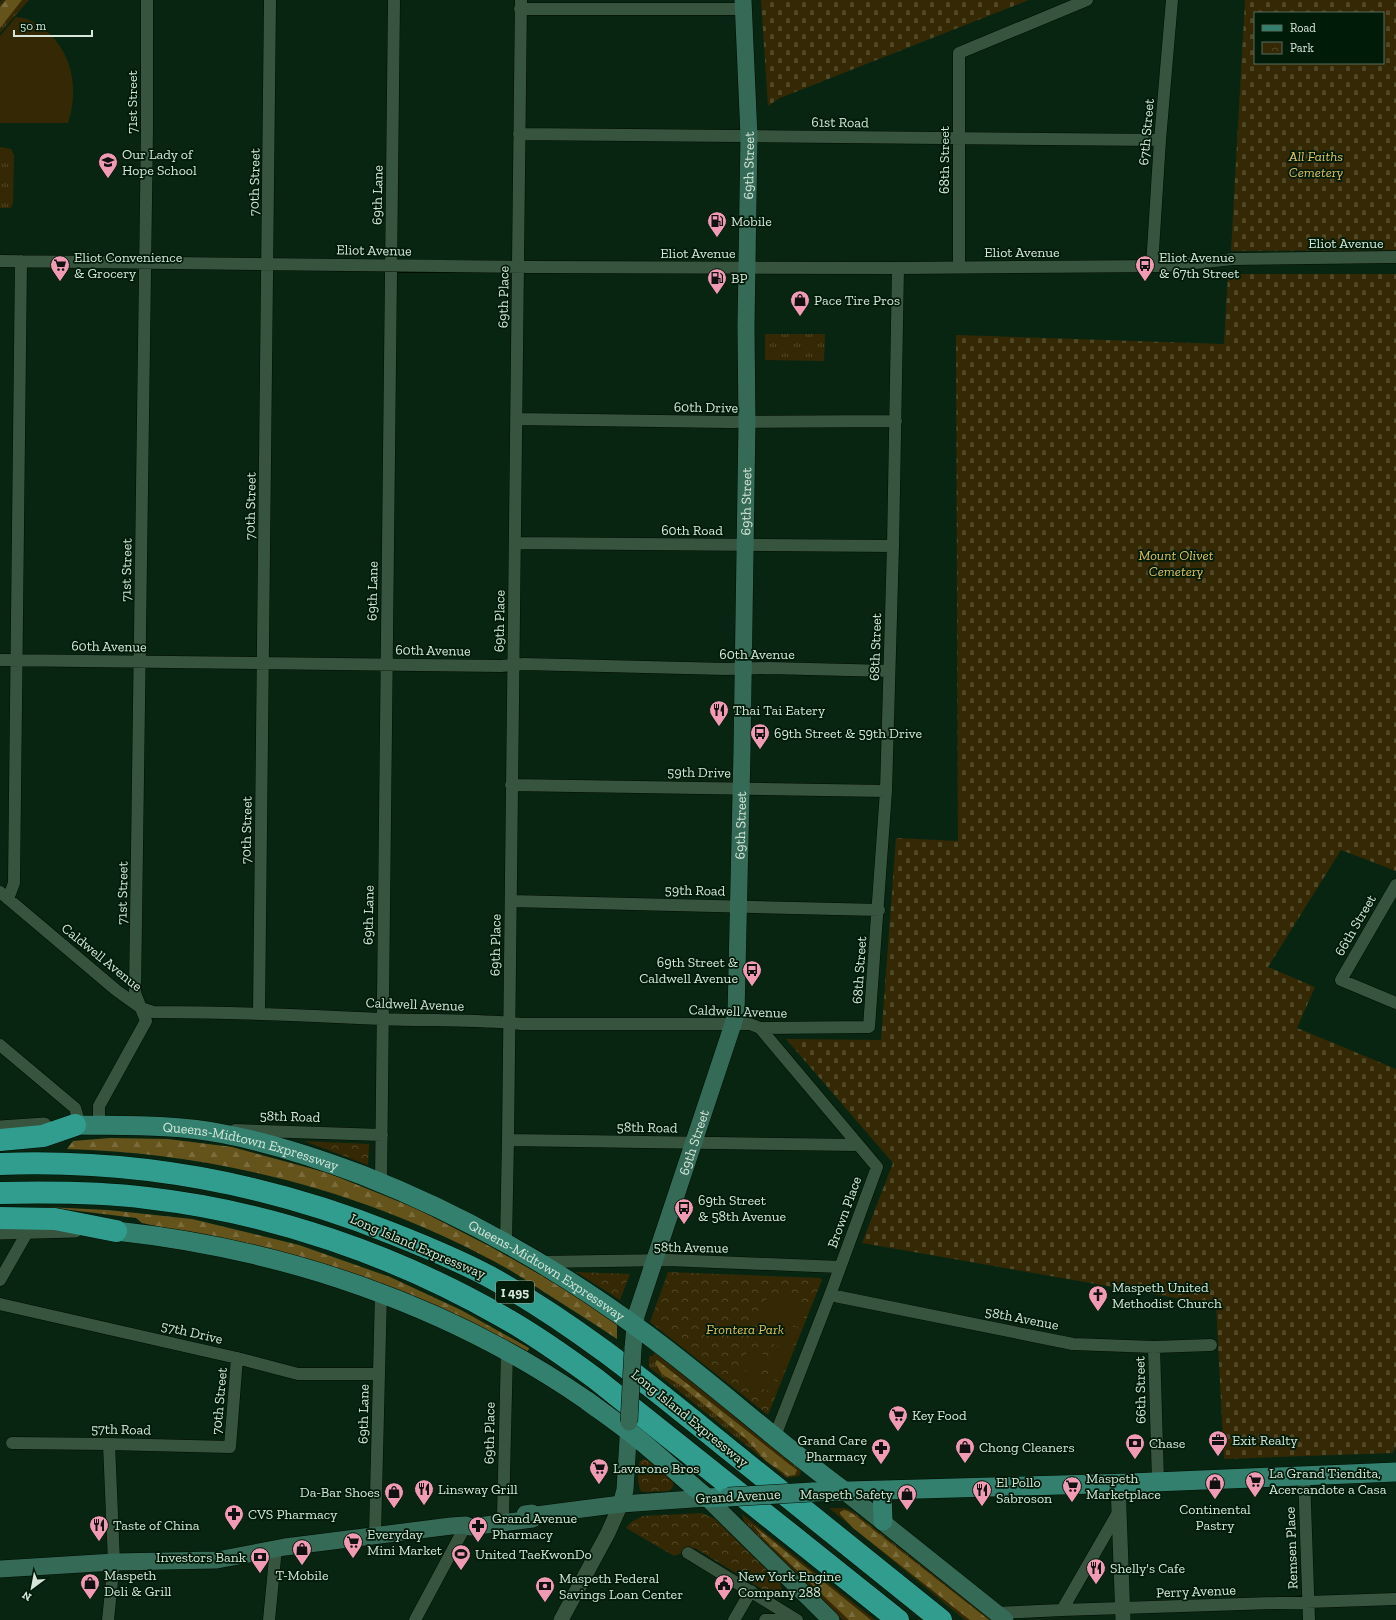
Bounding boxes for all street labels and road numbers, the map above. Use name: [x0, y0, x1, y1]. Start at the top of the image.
street label: 71st Street: [124, 70, 141, 134]
street label: 67th Street: [1135, 97, 1158, 166]
street label: 61st Road: [811, 114, 869, 132]
street label: 68th Street: [936, 125, 953, 194]
street label: 69th Street: [740, 130, 758, 200]
street label: 70th Street: [245, 147, 264, 216]
street label: 69th Lane: [368, 164, 387, 225]
street label: Eliot Avenue: [1308, 235, 1384, 252]
street label: Eliot Avenue: [336, 241, 412, 260]
street label: Eliot Avenue: [984, 244, 1060, 261]
street label: Eliot Avenue: [660, 245, 736, 262]
street label: 69th Place: [494, 265, 513, 328]
street label: 60th Drive: [674, 398, 739, 417]
street label: 69th Street: [737, 467, 755, 536]
street label: 70th Street: [241, 471, 260, 540]
street label: 60th Road: [661, 522, 723, 539]
street label: 71st Street: [117, 537, 136, 602]
street label: 69th Lane: [363, 560, 382, 621]
street label: 69th Place: [490, 589, 509, 652]
street label: 68th Street: [866, 612, 885, 681]
street label: 60th Avenue: [71, 637, 147, 656]
street label: 60th Avenue: [395, 641, 471, 660]
street label: 60th Avenue: [719, 646, 795, 663]
street label: 59th Drive: [667, 763, 731, 782]
street label: 69th Street: [732, 790, 750, 860]
street label: 70th Street: [237, 795, 256, 864]
street label: 71st Street: [113, 860, 132, 925]
street label: 59th Road: [664, 881, 726, 900]
street label: 69th Lane: [359, 884, 378, 945]
street label: 66th Street: [1331, 891, 1380, 959]
street label: 69th Place: [486, 913, 505, 976]
street label: Caldwell Avenue: [58, 920, 146, 995]
street label: 68th Street: [849, 935, 870, 1005]
street label: Caldwell Avenue: [365, 994, 465, 1015]
street label: Caldwell Avenue: [688, 1001, 788, 1022]
street label: 58th Road: [259, 1107, 321, 1126]
street label: 69th Street: [675, 1107, 713, 1178]
street label: 58th Road: [616, 1118, 678, 1137]
street label: Queens-Midtown Expressway: [162, 1119, 342, 1175]
street label: Brown Place: [824, 1174, 865, 1250]
street label: Long Island Expressway: [347, 1210, 489, 1283]
street label: Queens-Midtown Expressway: [465, 1216, 629, 1325]
street label: 58th Avenue: [653, 1238, 729, 1257]
road number: I 495: [496, 1281, 534, 1303]
street label: 58th Avenue: [984, 1303, 1061, 1334]
street label: 57th Drive: [159, 1317, 225, 1348]
street label: 66th Street: [1131, 1355, 1150, 1424]
street label: 70th Street: [208, 1366, 231, 1435]
street label: Long Island Expressway: [628, 1366, 752, 1471]
street label: 69th Lane: [354, 1383, 373, 1444]
street label: 69th Place: [480, 1401, 499, 1464]
street label: 57th Road: [91, 1420, 151, 1439]
street label: Grand Avenue: [695, 1486, 781, 1507]
street label: Remsen Place: [1282, 1506, 1301, 1590]
street label: Perry Avenue: [1156, 1582, 1237, 1601]

